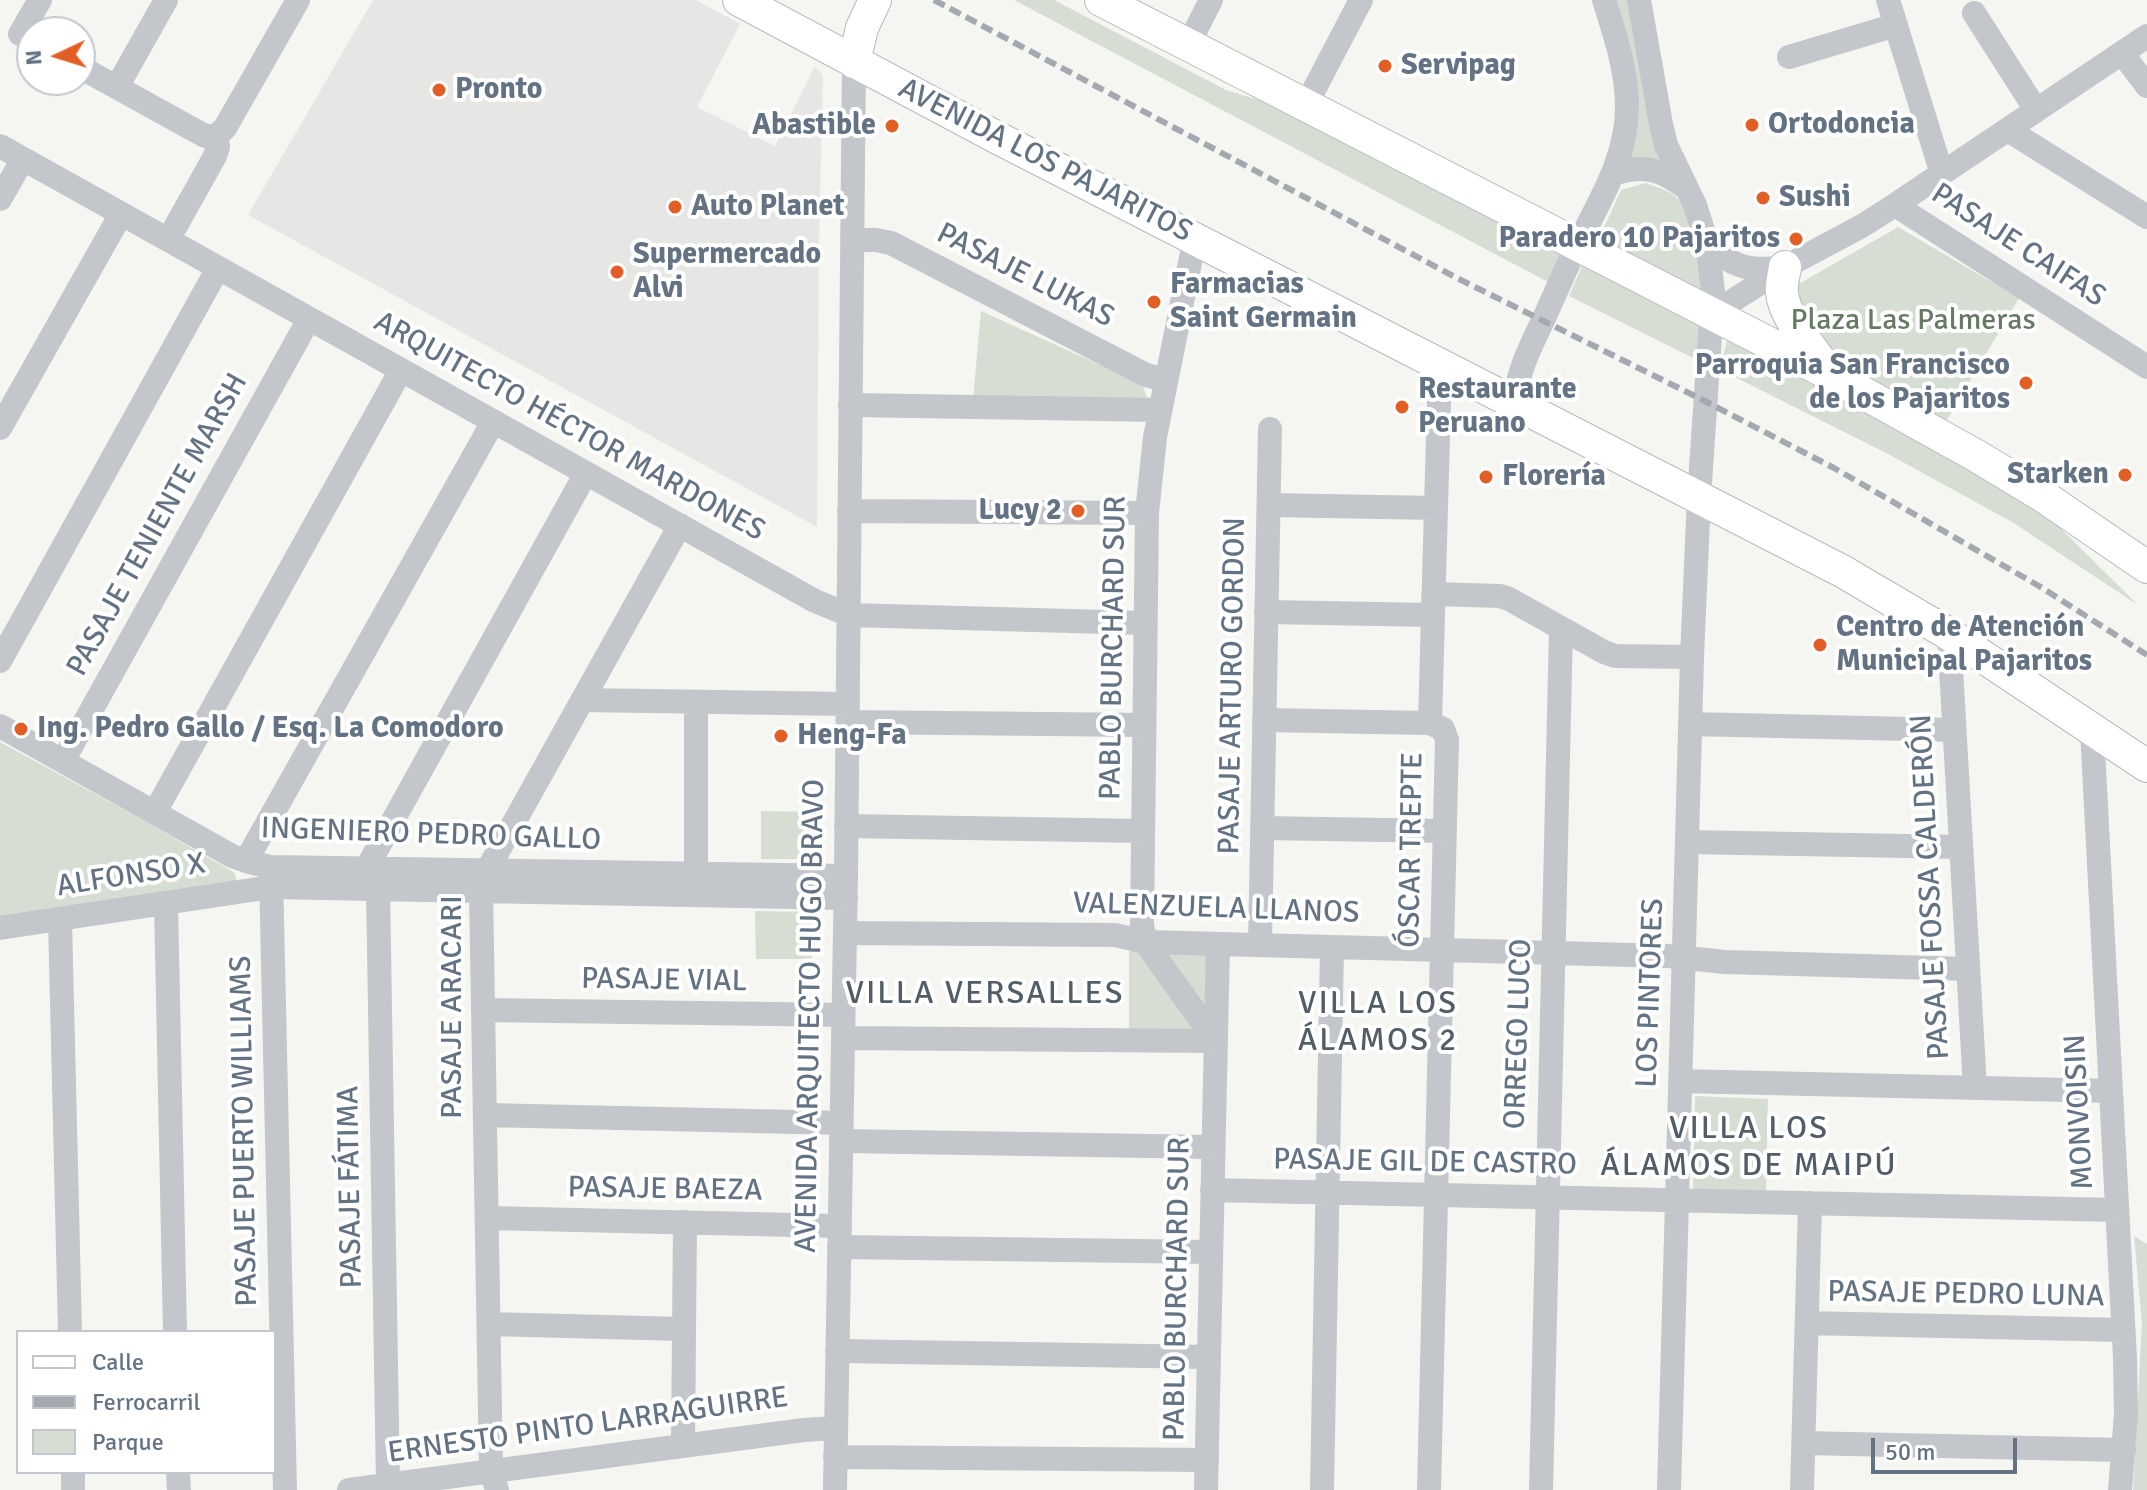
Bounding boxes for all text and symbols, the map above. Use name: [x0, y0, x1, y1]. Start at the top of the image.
north arrow: [16, 16, 96, 96]
place label: Servipag: [1401, 48, 1516, 84]
text: N: [20, 49, 48, 66]
marker: Servipag: [1376, 57, 1394, 75]
street label: AVENIDA LOS PAJARITOS: [892, 71, 1198, 251]
place label: Pronto: [455, 72, 543, 108]
marker: Pronto: [430, 81, 448, 99]
place label: Ortodoncia: [1768, 107, 1915, 143]
place label: Abastible: [752, 108, 876, 144]
marker: Ortodoncia: [1743, 116, 1761, 134]
marker: Abastible: [883, 117, 901, 135]
street label: PASAJE CAIFAS: [1924, 176, 2112, 316]
place label: Sushi: [1779, 180, 1851, 216]
place label: Auto Planet: [691, 189, 845, 225]
marker: Sushi: [1754, 189, 1772, 207]
marker: Auto Planet: [666, 198, 684, 216]
street label: PASAJE LUKAS: [930, 216, 1120, 336]
place label: Paradero 10 Pajaritos: [1499, 221, 1780, 257]
marker: Paradero 10 Pajaritos: [1787, 230, 1805, 248]
place label: Supermercado Alvi: [633, 237, 821, 308]
marker: Supermercado Alvi: [608, 263, 626, 281]
place label: Farmacias Saint Germain: [1170, 267, 1357, 338]
marker: Farmacias Saint Germain: [1145, 293, 1163, 311]
park label: Plaza Las Palmeras: [1790, 303, 2036, 339]
street label: ARQUITECTO HÉCTOR MARDONES: [367, 304, 771, 550]
place label: Parroquia San Francisco de los Pajaritos: [1695, 348, 2010, 418]
street label: PASAJE TENIENTE MARSH: [60, 367, 256, 683]
place label: Restaurante Peruano: [1418, 372, 1577, 442]
marker: Parroquia San Francisco de los Pajaritos: [2017, 374, 2035, 392]
marker: Restaurante Peruano: [1393, 398, 1411, 416]
place label: Starken: [2007, 457, 2109, 493]
place label: Florería: [1502, 459, 1606, 495]
marker: Starken: [2116, 466, 2134, 484]
marker: Florería: [1477, 468, 1495, 486]
place label: Lucy 2: [978, 493, 1062, 529]
street label: PABLO BURCHARD SUR: [1093, 496, 1135, 800]
marker: Lucy 2: [1069, 502, 1087, 520]
street label: PASAJE ARTURO GORDON: [1212, 517, 1254, 855]
place label: Centro de Atención Municipal Pajaritos: [1836, 610, 2092, 680]
marker: Centro de Atención Municipal Pajaritos: [1811, 636, 1829, 654]
place label: Ing. Pedro Gallo / Esq. La Comodoro: [37, 711, 504, 747]
street label: PASAJE FOSSA CALDERÓN: [1904, 713, 1958, 1061]
place label: Heng-Fa: [797, 718, 907, 754]
marker: Ing. Pedro Gallo / Esq. La Comodoro: [12, 720, 30, 738]
marker: Heng-Fa: [772, 727, 790, 745]
street label: ÓSCAR TREPTE: [1392, 752, 1432, 948]
street label: AVENIDA ARQUITECTO HUGO BRAVO: [789, 779, 833, 1253]
street label: INGENIERO PEDRO GALLO: [260, 811, 602, 859]
street label: ALFONSO X: [54, 846, 208, 906]
street label: VALENZUELA LLANOS: [1072, 886, 1360, 932]
street label: PASAJE ARACARI: [435, 895, 471, 1119]
street label: LOS PINTORES: [1630, 898, 1672, 1088]
street label: ORREGO LUCO: [1498, 938, 1540, 1130]
street label: PASAJE PUERTO WILLIAMS: [224, 955, 266, 1307]
street label: PASAJE VIAL: [581, 962, 747, 1000]
district label: VILLA VERSALLES: [846, 976, 1124, 1014]
district label: VILLA LOS ÁLAMOS 2: [1298, 986, 1458, 1061]
street label: MONVOISIN: [2058, 1033, 2102, 1191]
street label: PASAJE FÁTIMA: [331, 1085, 371, 1289]
district label: VILLA LOS ÁLAMOS DE MAIPÚ: [1600, 1111, 1898, 1186]
street label: PABLO BURCHARD SUR: [1157, 1137, 1199, 1441]
street label: PASAJE GIL DE CASTRO: [1273, 1142, 1577, 1184]
street label: PASAJE BAEZA: [567, 1170, 763, 1210]
street label: PASAJE PEDRO LUNA: [1827, 1275, 2105, 1315]
legend: [16, 1330, 276, 1474]
text: Calle: [92, 1347, 144, 1377]
street label: ERNESTO PINTO LARRAGUIRRE: [386, 1380, 790, 1472]
text: Ferrocarril: [92, 1387, 201, 1417]
scale bar: [1875, 1422, 2021, 1472]
text: Parque: [92, 1427, 164, 1457]
text: 50 m: [1885, 1437, 1935, 1467]

